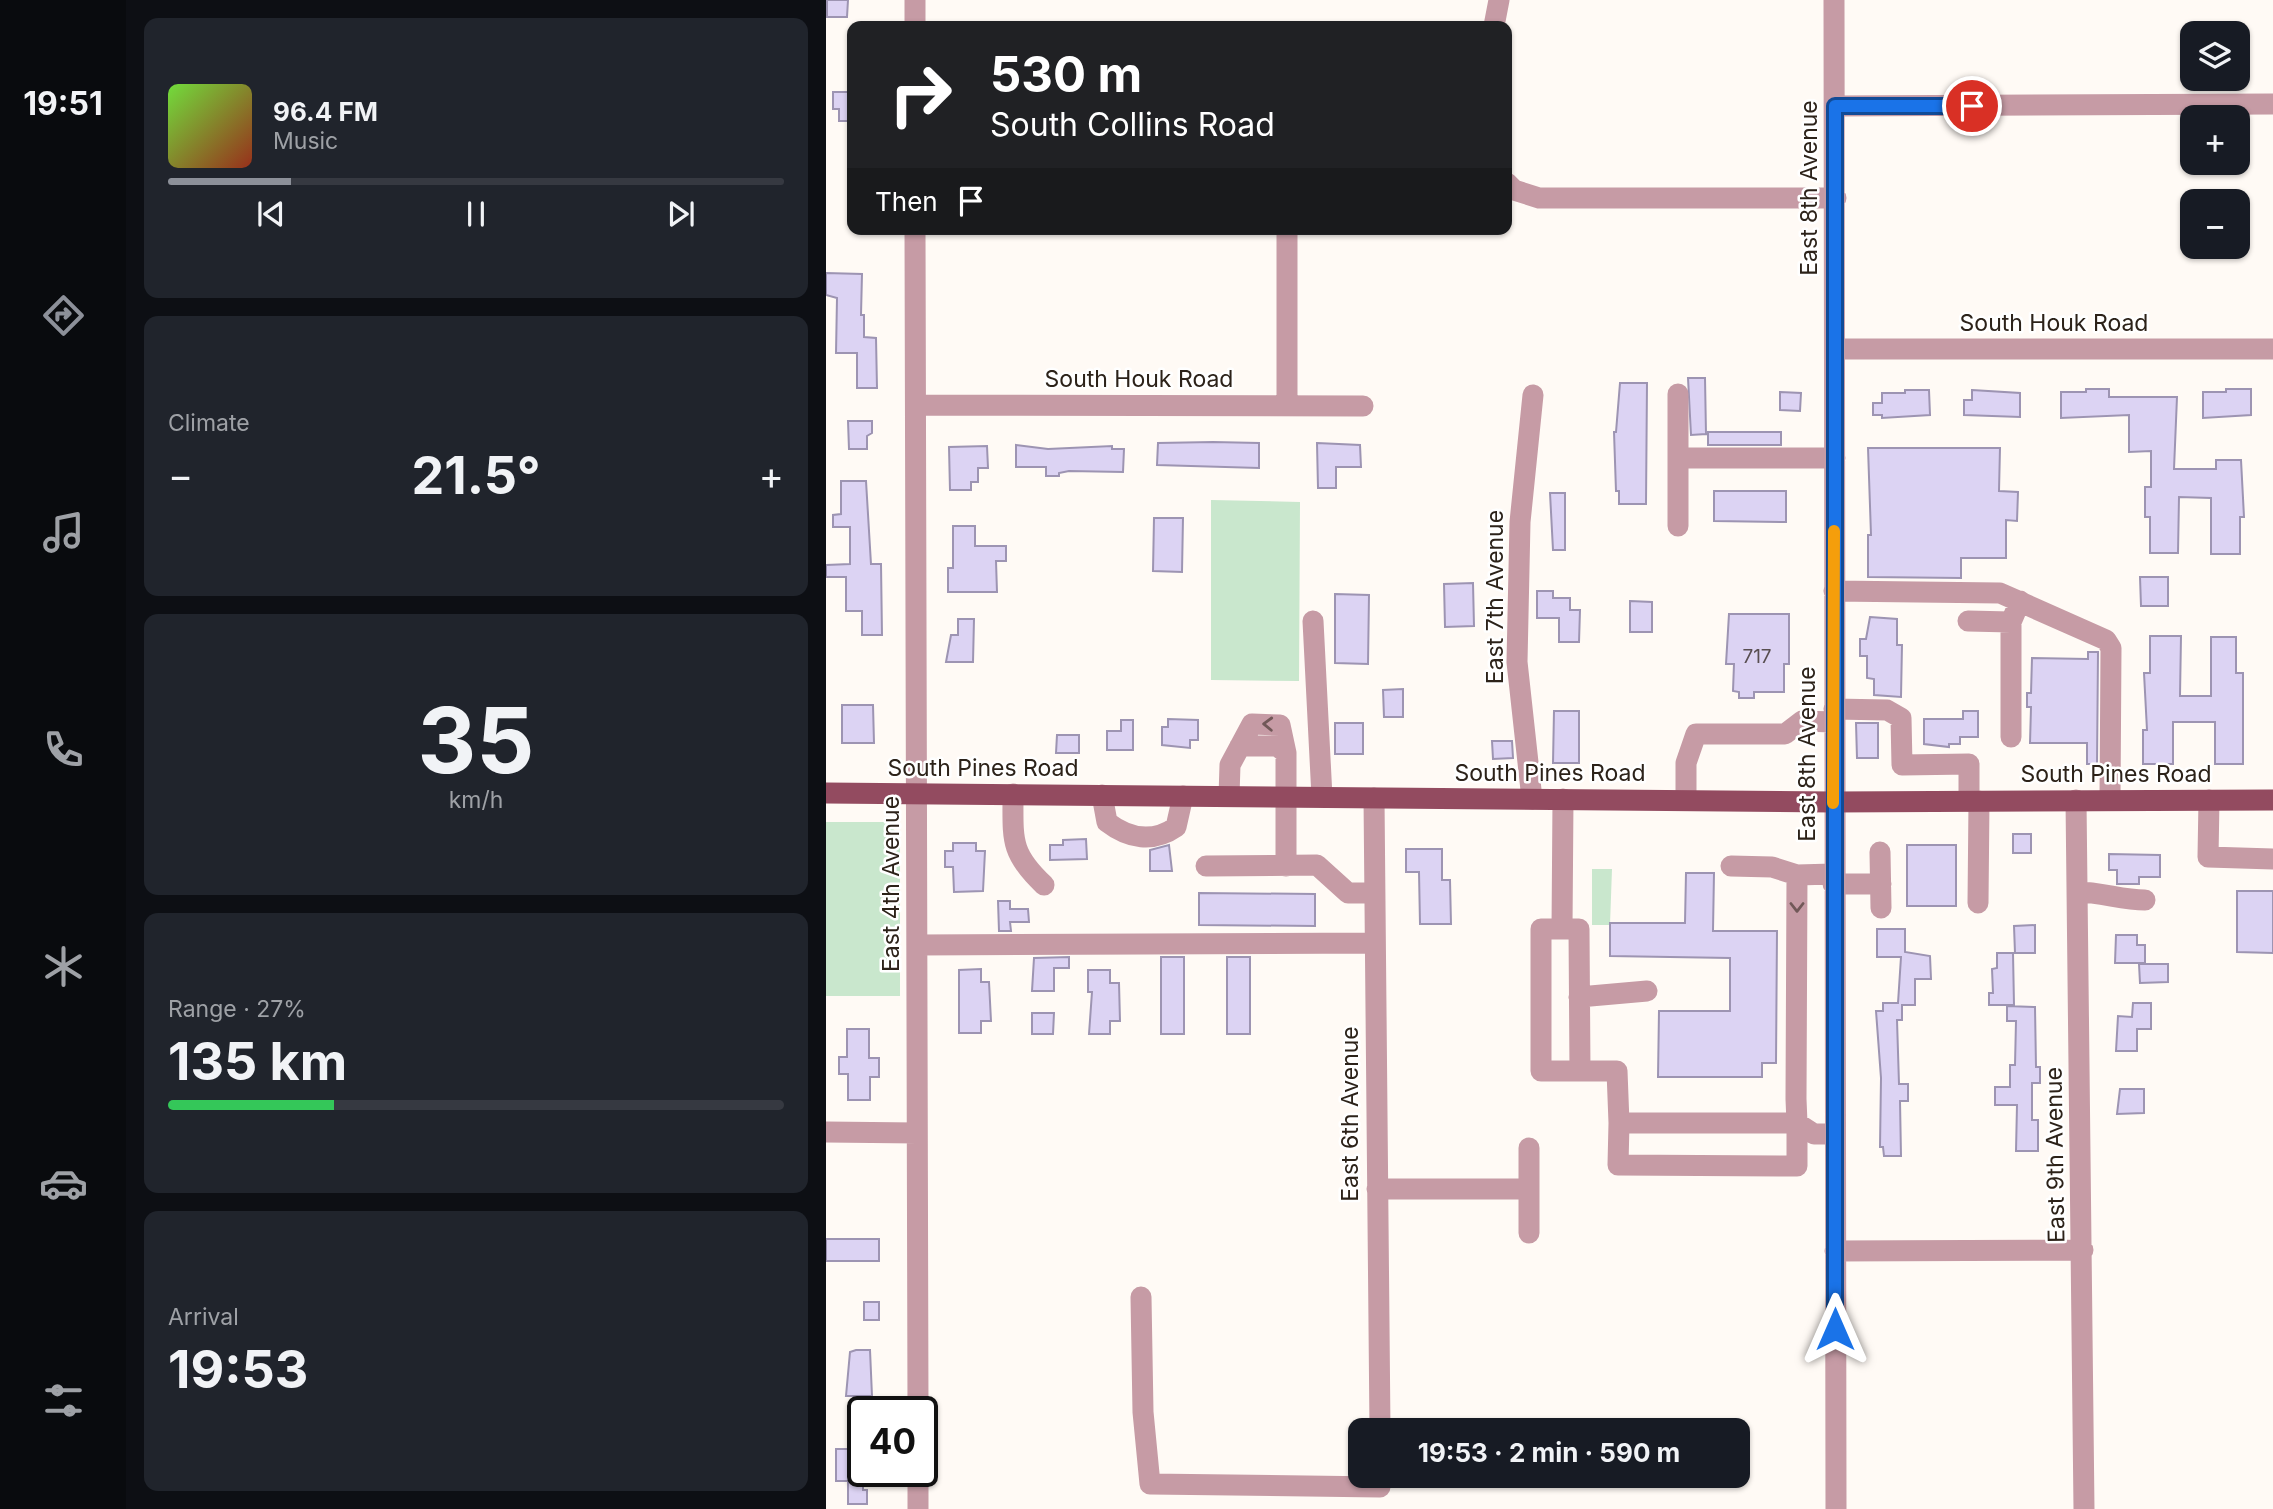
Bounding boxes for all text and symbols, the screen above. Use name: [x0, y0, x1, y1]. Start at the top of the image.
map controls: [2180, 21, 2250, 259]
button: layers: [2180, 21, 2250, 91]
text: 530 m: [990, 45, 1142, 104]
icon: right: [875, 49, 966, 140]
pin: [1942, 76, 2002, 136]
text: 19:51: [23, 84, 103, 123]
icon: arrive: [1953, 87, 1991, 125]
text: 96.4 FM: [273, 96, 378, 127]
street label: East 8th Avenue: [1795, 100, 1823, 276]
text: South Collins Road: [990, 105, 1275, 144]
button: +: [2180, 105, 2250, 175]
text: Music: [273, 127, 338, 155]
icon: arrive: [952, 182, 990, 220]
text: Then: [875, 186, 938, 217]
button: −: [2180, 189, 2250, 259]
icon: previous: [252, 195, 290, 233]
icon: pause: [457, 195, 495, 233]
icon: next: [662, 195, 700, 233]
icon: directions: [39, 291, 88, 340]
street label: South Houk Road: [1960, 309, 2148, 337]
street label: South Houk Road: [1045, 365, 1233, 393]
text: Climate: [168, 409, 250, 437]
text: 21.5°: [411, 444, 541, 507]
text: −: [168, 452, 193, 498]
text: +: [759, 452, 784, 498]
icon: music: [39, 508, 88, 557]
street label: East 7th Avenue: [1481, 510, 1509, 684]
house number: 717: [1742, 645, 1772, 668]
street label: East 8th Avenue: [1793, 666, 1821, 842]
text: 35: [418, 685, 534, 795]
one-way arrow: [1262, 717, 1273, 732]
icon: phone: [39, 725, 88, 774]
street label: South Pines Road: [887, 754, 1079, 782]
street label: South Pines Road: [1454, 759, 1646, 787]
street label: South Pines Road: [2020, 760, 2212, 788]
text: km/h: [449, 786, 503, 814]
street label: East 4th Avenue: [877, 796, 905, 972]
one-way arrow: [1789, 902, 1804, 913]
icon: climate: [39, 942, 88, 991]
text: Range · 27%: [168, 995, 306, 1023]
street label: East 6th Avenue: [1336, 1026, 1364, 1202]
text: 135 km: [168, 1030, 347, 1093]
street label: East 9th Avenue: [2039, 1067, 2071, 1243]
icon: car: [39, 1159, 88, 1208]
position arrow: [1798, 1292, 1872, 1366]
text: Arrival: [168, 1303, 239, 1331]
text: 19:53: [168, 1338, 308, 1401]
icon: filters: [39, 1376, 88, 1425]
speed limit sign: 40: [847, 1396, 938, 1487]
text: 19:53 · 2 min · 590 m: [1418, 1437, 1680, 1468]

